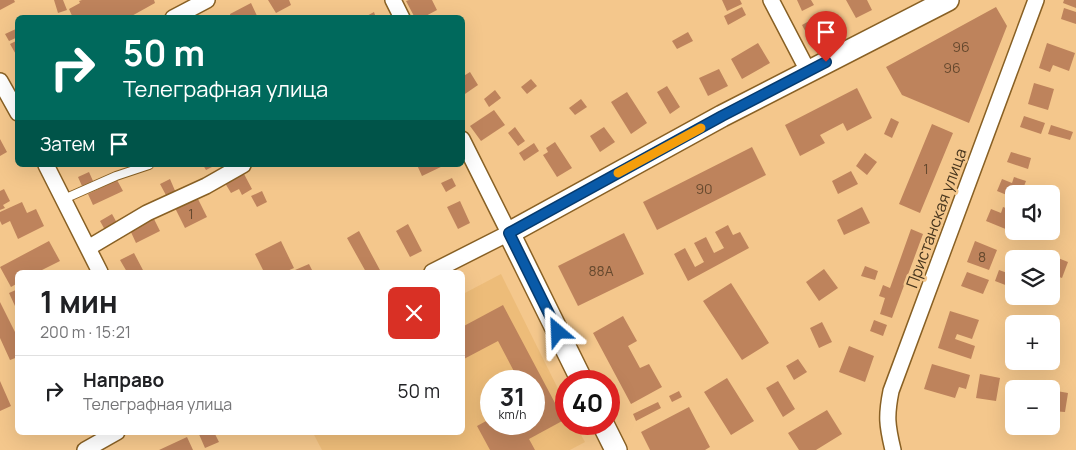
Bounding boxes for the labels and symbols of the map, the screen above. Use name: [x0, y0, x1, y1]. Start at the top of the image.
pin: [805, 11, 847, 62]
house number: 96: [952, 37, 970, 56]
house number: 96: [943, 58, 961, 77]
street label: Пристанская улица: [900, 145, 972, 291]
house number: 1: [923, 159, 929, 178]
house number: 90: [695, 179, 713, 198]
house number: 1: [188, 204, 194, 223]
house number: 8: [978, 247, 986, 266]
house number: 88А: [588, 261, 614, 280]
position arrow: [531, 305, 583, 357]
speed limit sign: 40: [555, 370, 620, 435]

